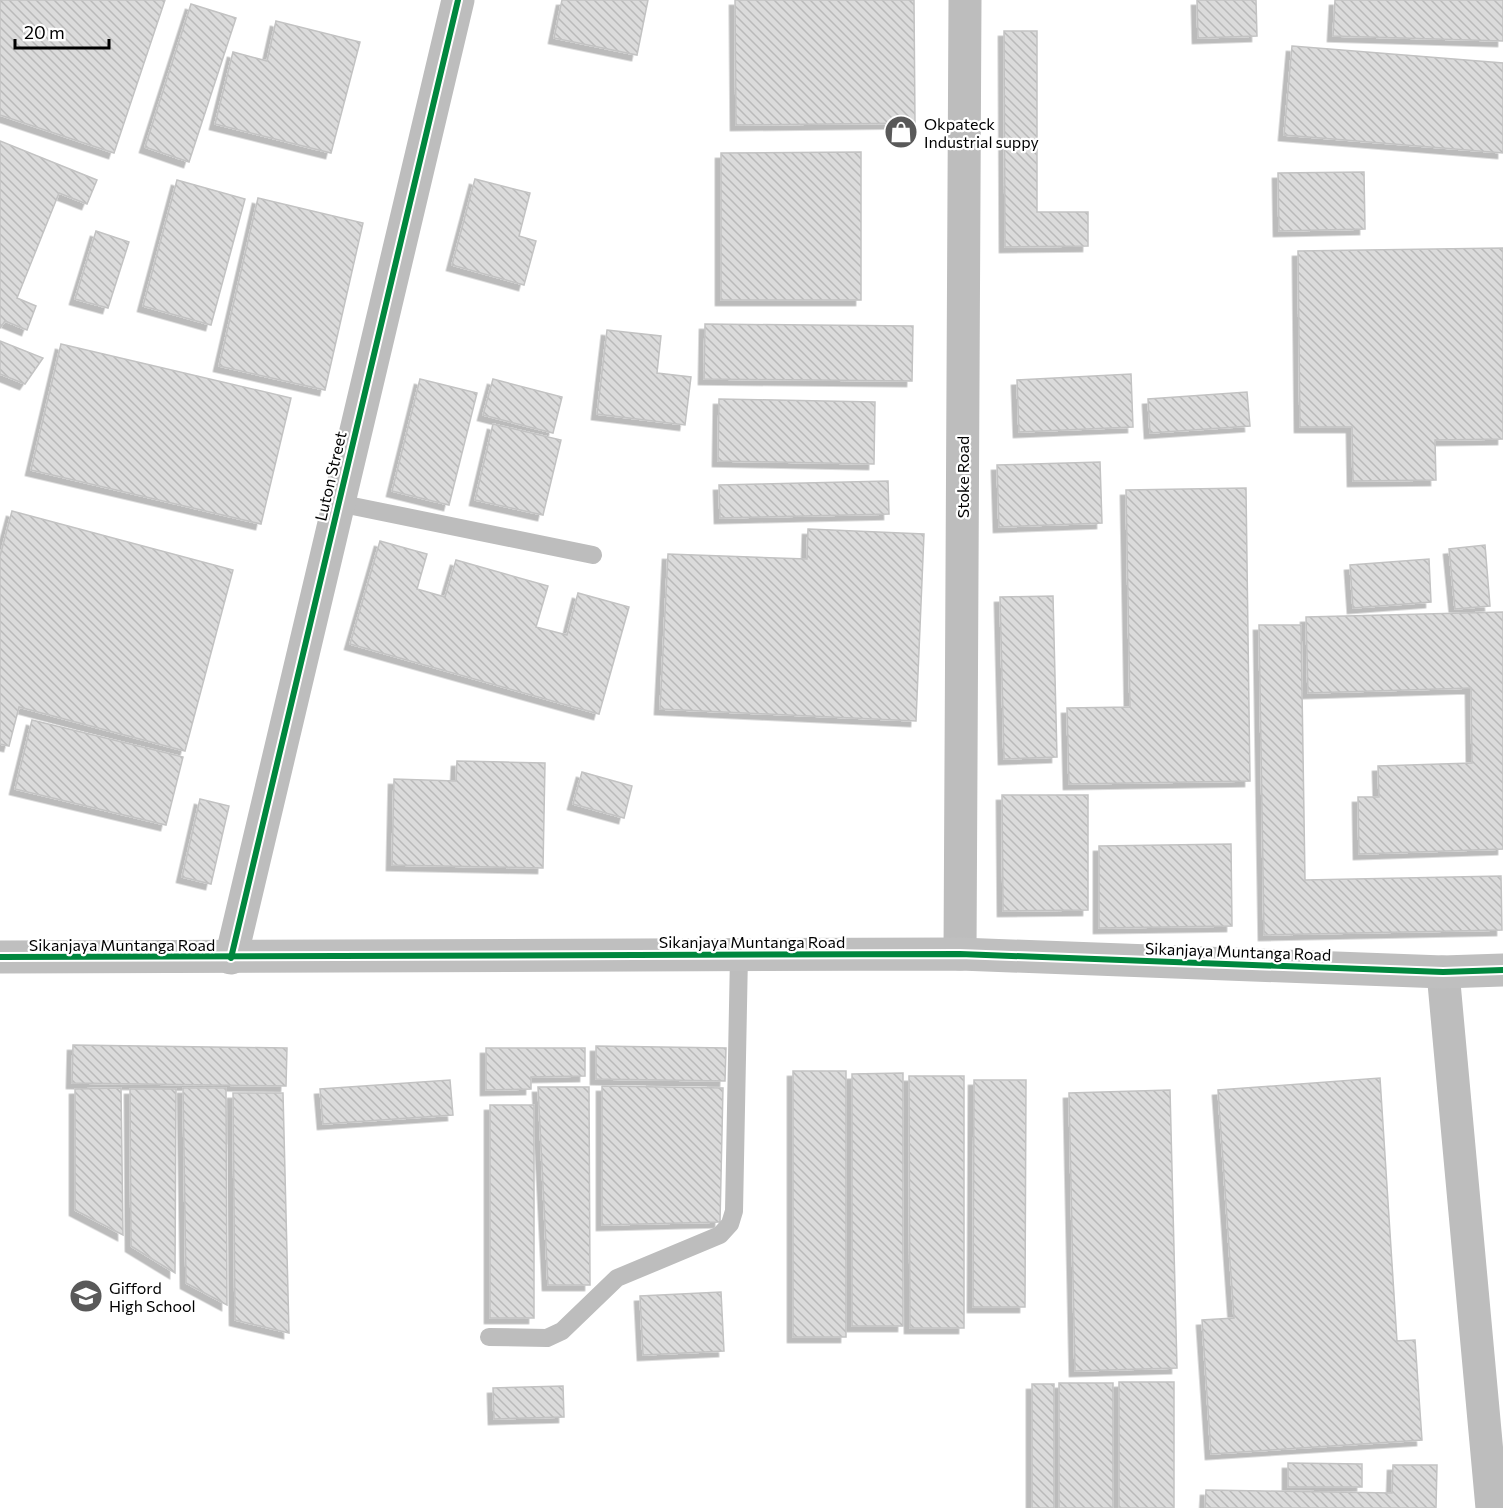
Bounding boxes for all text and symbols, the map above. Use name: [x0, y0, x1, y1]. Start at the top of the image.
scale bar: [15, 12, 110, 50]
text: 20 m: [24, 21, 65, 43]
shop icon: Okpateck Industrial suppy: [883, 114, 919, 150]
place label: Okpateck Industrial suppy: [924, 114, 1039, 151]
street label: Luton Street: [310, 429, 350, 523]
street label: Stoke Road: [953, 436, 972, 518]
street label: Sikanjaya Muntanga Road: [659, 932, 845, 951]
street label: Sikanjaya Muntanga Road: [29, 935, 215, 954]
street label: Sikanjaya Muntanga Road: [1145, 938, 1331, 964]
school or university icon: Gifford High School: [68, 1278, 104, 1314]
place label: Gifford High School: [109, 1278, 196, 1315]

